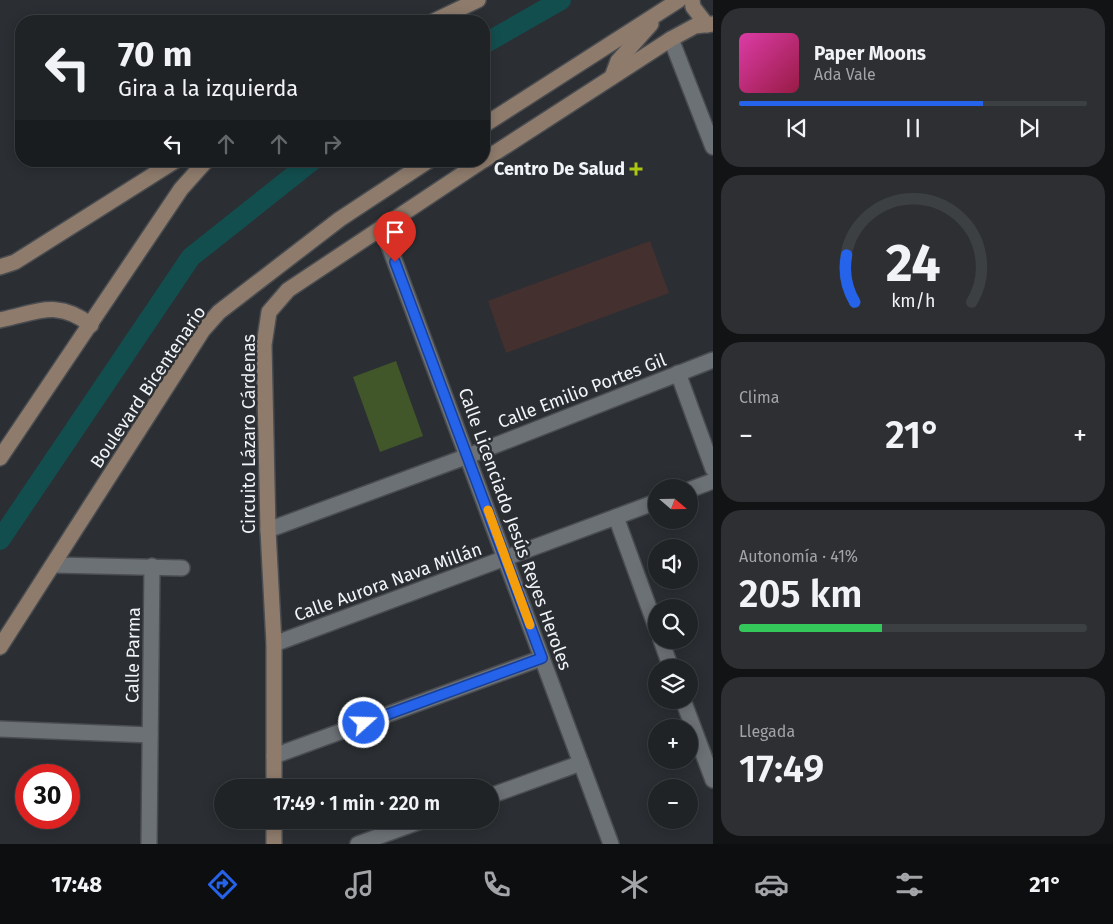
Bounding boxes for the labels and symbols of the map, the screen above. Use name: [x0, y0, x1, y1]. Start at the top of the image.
place label: Centro De Salud: [494, 158, 625, 180]
marker: Centro De Salud: [629, 162, 643, 176]
pin: [374, 211, 416, 262]
street label: Boulevard Bicentenario: [86, 302, 210, 472]
street label: Circuito Lázaro Cárdenas: [238, 334, 260, 534]
street label: Calle Emilio Portes Gil: [495, 349, 669, 433]
street label: Calle Licenciado Jesús Reyes Heroles: [454, 385, 576, 673]
north arrow: [648, 479, 698, 529]
street label: Calle Aurora Nava Millán: [291, 538, 485, 626]
street label: Calle Parma: [121, 607, 145, 703]
position arrow: [337, 696, 389, 748]
speed limit sign: 30: [15, 764, 80, 829]

